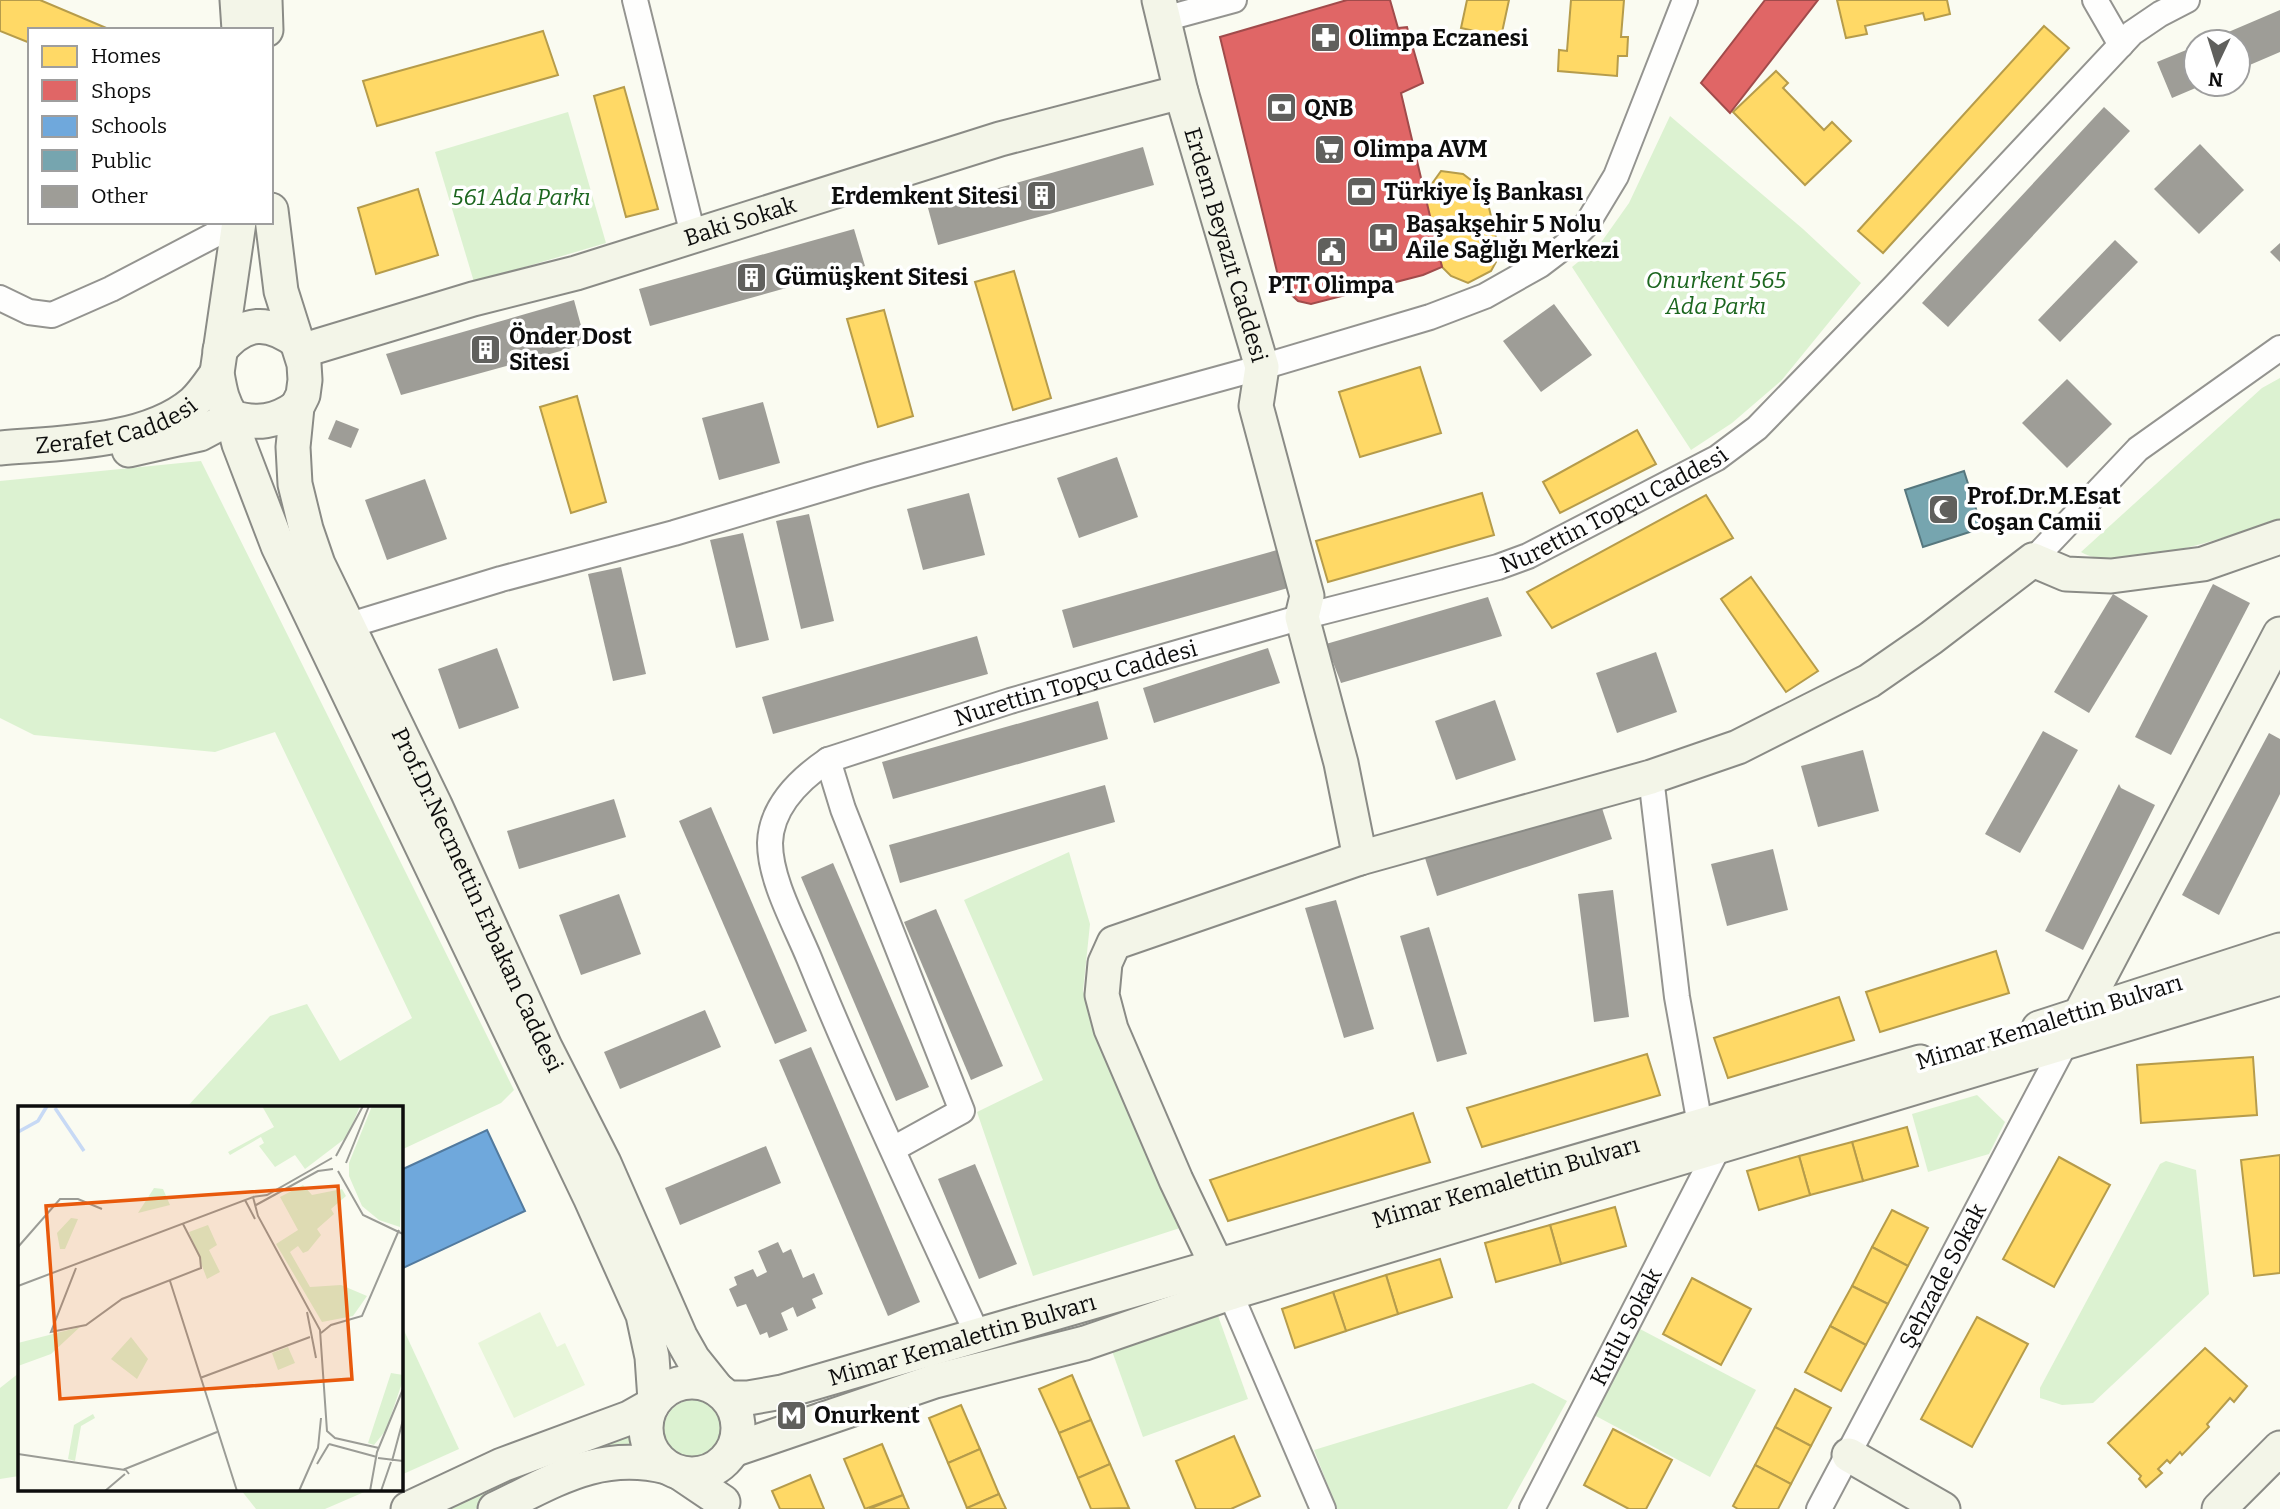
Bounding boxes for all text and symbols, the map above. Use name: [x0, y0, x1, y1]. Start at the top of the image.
pharmacy icon: Olimpa Eczanesi: [1308, 21, 1342, 55]
place label: Olimpa Eczanesi: [1348, 24, 1528, 52]
legend: [28, 28, 273, 224]
north arrow: [2182, 28, 2252, 98]
text: Homes: [91, 43, 161, 69]
text: N: [2207, 67, 2224, 91]
text: Shops: [91, 78, 151, 104]
bank icon: QNB: [1264, 91, 1298, 125]
place label: QNB: [1304, 94, 1354, 122]
text: Schools: [91, 113, 167, 139]
street label: Erdem Beyazıt Caddesi: [1178, 124, 1274, 366]
supermarket icon: Olimpa AVM: [1313, 132, 1347, 166]
place label: Olimpa AVM: [1353, 135, 1488, 163]
text: Public: [91, 148, 152, 174]
bank icon: Türkiye İş Bankası: [1344, 175, 1378, 209]
place label: Türkiye İş Bankası: [1384, 178, 1583, 206]
building icon: Erdemkent Sitesi: [1024, 179, 1058, 213]
place label: Erdemkent Sitesi: [831, 182, 1018, 210]
text: Other: [91, 183, 148, 209]
park label: 561 Ada Parkı: [451, 183, 591, 211]
street label: Baki Sokak: [681, 190, 800, 252]
place label: Başakşehir 5 Nolu Aile Sağlığı Merkezi: [1406, 210, 1619, 264]
hospital icon: Başakşehir 5 Nolu Aile Sağlığı Merkezi: [1366, 220, 1400, 254]
public building icon: PTT Olimpa: [1314, 234, 1348, 268]
building icon: Gümüşkent Sitesi: [735, 260, 769, 294]
place label: Gümüşkent Sitesi: [775, 263, 968, 291]
park label: Onurkent 565 Ada Parkı: [1646, 266, 1786, 320]
place label: PTT Olimpa: [1268, 271, 1394, 299]
place label: Önder Dost Sitesi: [509, 322, 632, 376]
building icon: Önder Dost Sitesi: [469, 332, 503, 366]
street label: Zerafet Caddesi: [34, 391, 203, 459]
street label: Nurettin Topçu Caddesi: [1496, 441, 1734, 579]
place label: Prof.Dr.M.Esat Coşan Camii: [1967, 482, 2121, 536]
mosque icon: Prof.Dr.M.Esat Coşan Camii: [1927, 492, 1961, 526]
street label: Nurettin Topçu Caddesi: [951, 634, 1200, 732]
street label: Prof.Dr.Necmettin Erbakan Caddesi: [386, 723, 569, 1077]
street label: Mimar Kemalettin Bulvarı: [1913, 968, 2186, 1076]
inset map: [18, 1106, 402, 1492]
street label: Mimar Kemalettin Bulvarı: [1369, 1130, 1643, 1234]
street label: Şehzade Sokak: [1893, 1199, 1992, 1353]
street label: Kutlu Sokak: [1584, 1263, 1668, 1390]
street label: Mimar Kemalettin Bulvarı: [825, 1288, 1099, 1392]
metro station icon: Onurkent: [774, 1398, 808, 1432]
place label: Onurkent: [814, 1401, 920, 1429]

